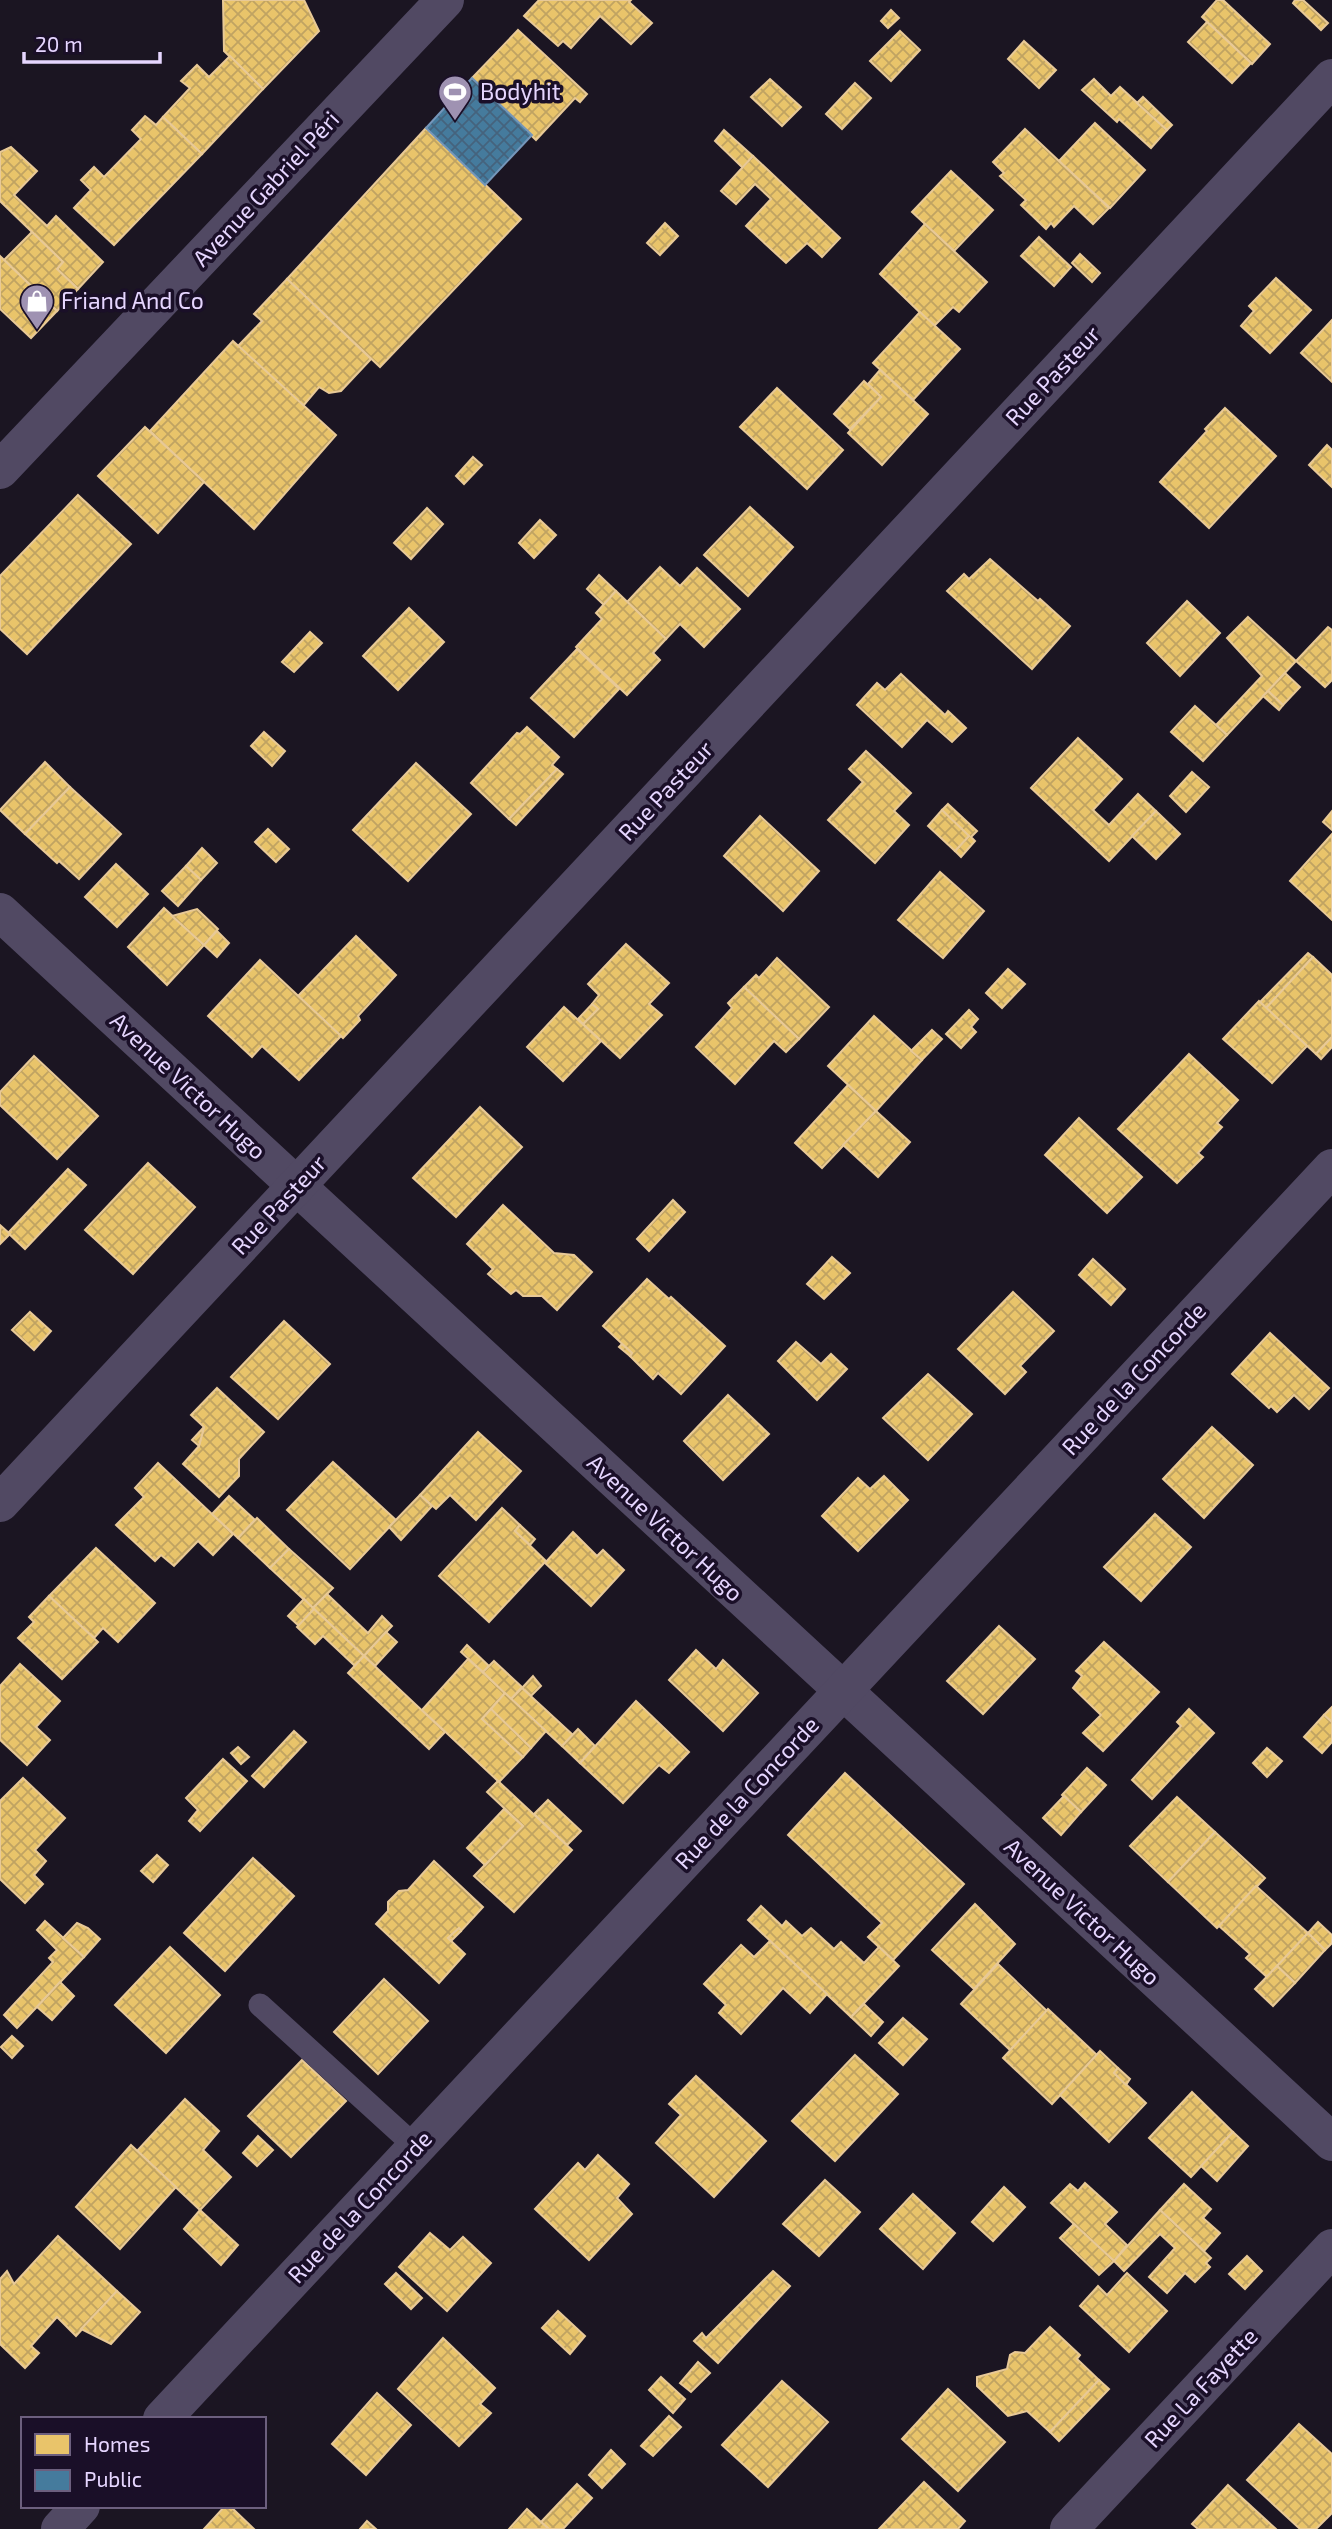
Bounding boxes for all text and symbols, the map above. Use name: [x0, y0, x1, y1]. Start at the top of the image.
scale bar: [24, 21, 161, 65]
text: 20 m: [35, 31, 83, 56]
sports icon: Bodyhit: [436, 73, 474, 122]
place label: Bodyhit: [480, 77, 561, 105]
street label: Avenue Gabriel Péri: [186, 105, 344, 272]
shop icon: Friand And Co: [18, 282, 56, 331]
place label: Friand And Co: [61, 286, 204, 314]
street label: Rue Pasteur: [999, 320, 1105, 431]
street label: Rue Pasteur: [612, 735, 718, 846]
street label: Avenue Victor Hugo: [105, 1006, 272, 1165]
street label: Rue Pasteur: [225, 1149, 331, 1260]
street label: Rue de la Concorde: [1055, 1296, 1211, 1460]
street label: Avenue Victor Hugo: [582, 1448, 749, 1607]
street label: Rue de la Concorde: [668, 1710, 824, 1874]
street label: Avenue Victor Hugo: [999, 1832, 1166, 1991]
street label: Rue de la Concorde: [281, 2124, 437, 2288]
street label: Rue La Fayette: [1138, 2322, 1263, 2453]
legend: [21, 2417, 266, 2508]
text: Homes: [84, 2431, 150, 2456]
text: Public: [84, 2466, 142, 2491]

